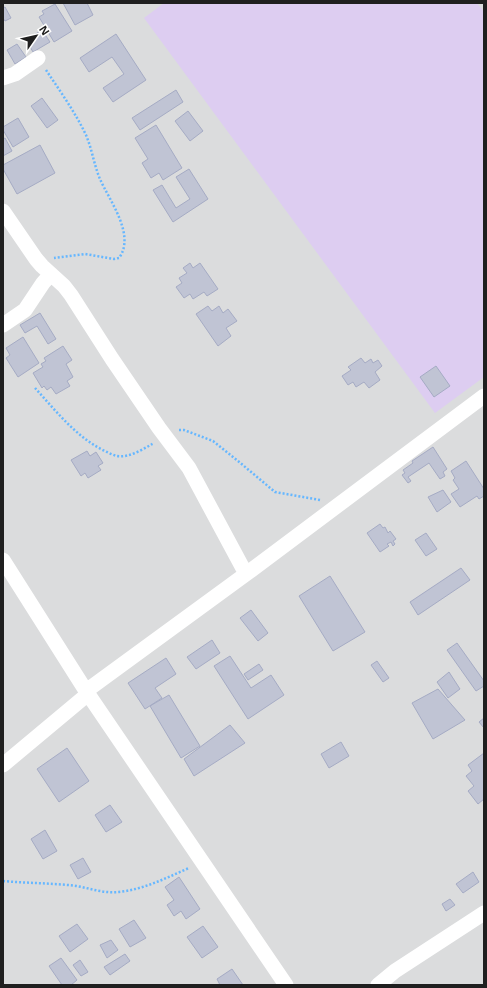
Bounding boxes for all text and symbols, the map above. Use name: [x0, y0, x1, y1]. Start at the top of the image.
north arrow: [16, 16, 56, 56]
text: N: [36, 22, 53, 38]

